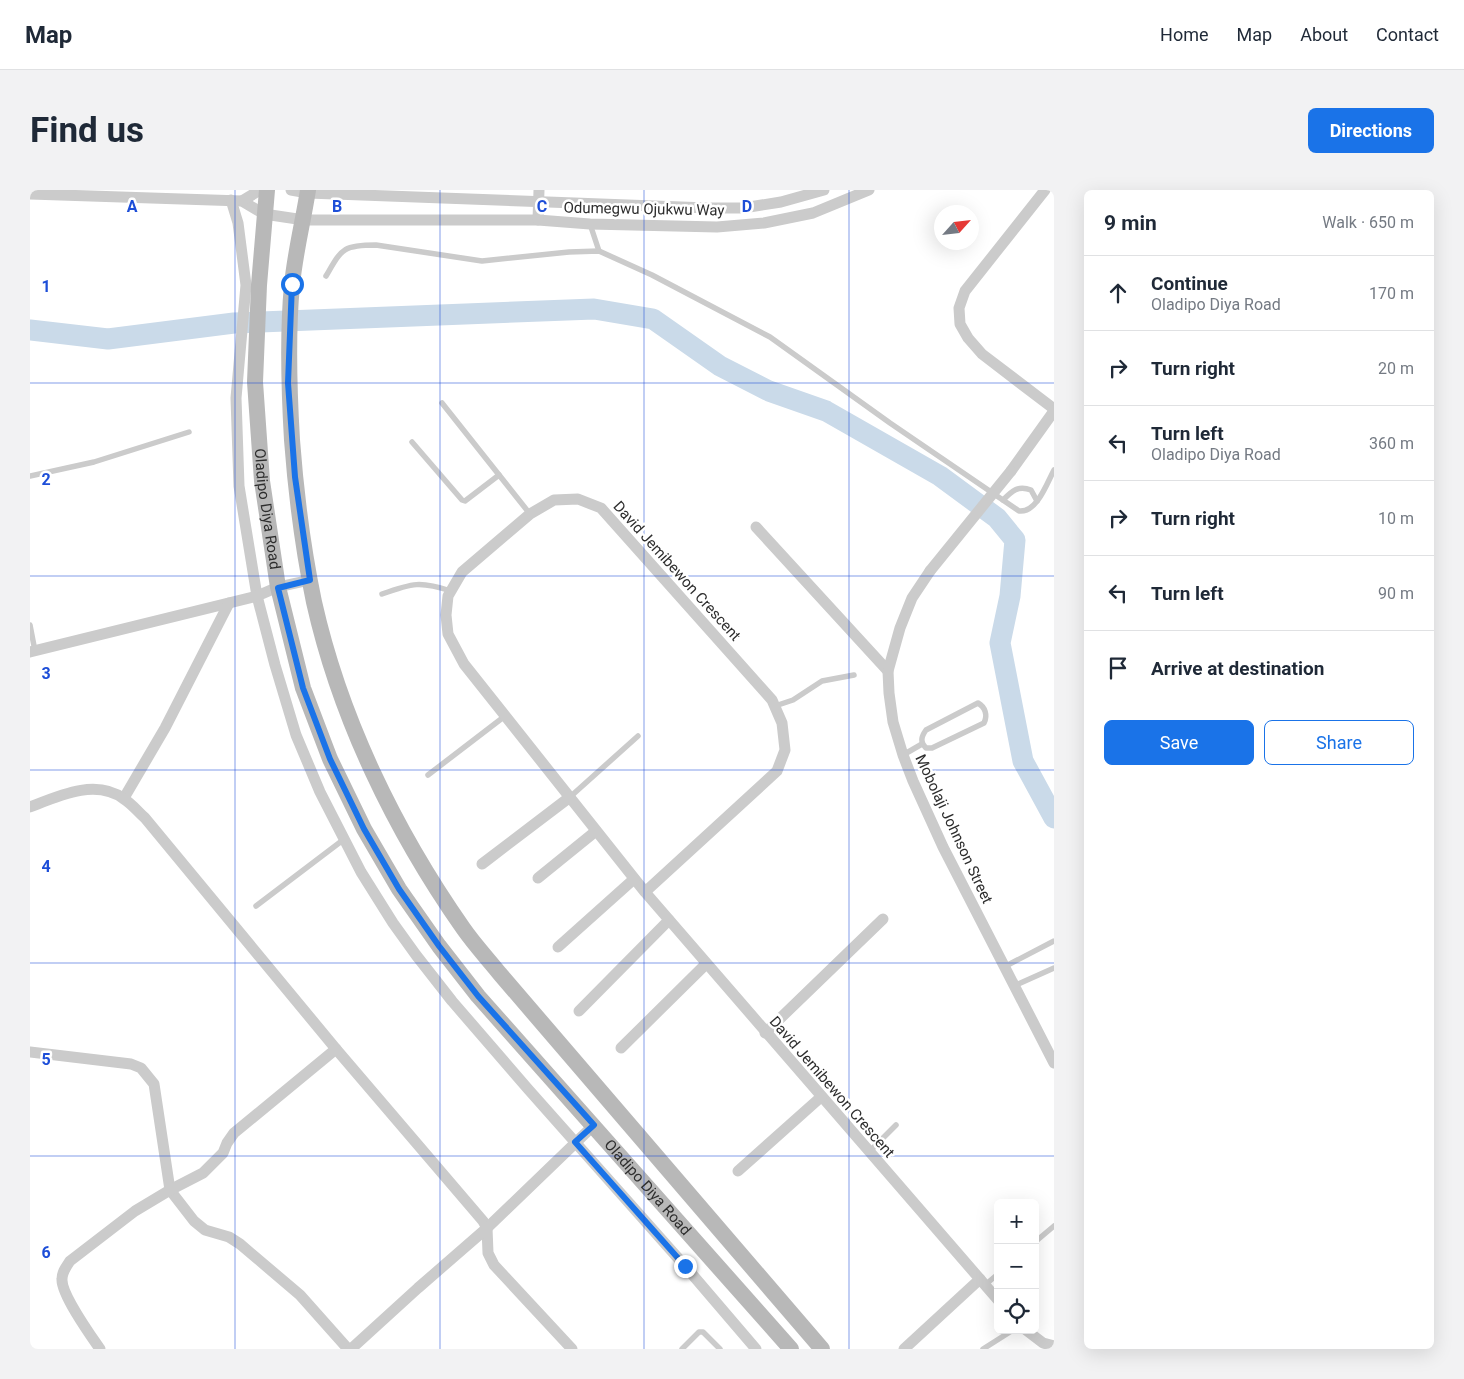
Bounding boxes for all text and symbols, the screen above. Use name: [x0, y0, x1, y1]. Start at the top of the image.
text: Map: [25, 21, 72, 49]
text: Home: [1160, 24, 1209, 45]
text: Map: [1237, 24, 1272, 45]
text: About: [1300, 24, 1348, 45]
text: Contact: [1376, 24, 1439, 45]
button: Directions: [1308, 108, 1434, 153]
text: Find us: [30, 110, 144, 151]
text: A: [127, 197, 138, 216]
text: B: [332, 197, 342, 216]
text: C: [537, 197, 547, 216]
text: D: [742, 197, 752, 216]
street label: Odumegwu Ojukwu Way: [563, 199, 725, 219]
north arrow: [934, 205, 979, 250]
text: 9 min: [1104, 211, 1157, 235]
text: Walk · 650 m: [1322, 213, 1414, 232]
text: Continue: [1151, 272, 1228, 295]
route start: [281, 273, 304, 296]
text: 1: [41, 277, 51, 296]
icon: ahead: [1104, 279, 1132, 307]
text: 170 m: [1369, 284, 1414, 303]
text: Oladipo Diya Road: [1151, 295, 1281, 314]
icon: right: [1104, 354, 1132, 382]
text: Turn right: [1151, 357, 1235, 380]
text: 20 m: [1378, 359, 1414, 378]
text: Turn left: [1151, 422, 1224, 445]
icon: left: [1104, 429, 1132, 457]
text: 360 m: [1369, 434, 1414, 453]
text: Oladipo Diya Road: [1151, 445, 1281, 464]
street label: Oladipo Diya Road: [251, 448, 284, 571]
text: 2: [41, 470, 51, 489]
street label: David Jemibewon Crescent: [610, 497, 745, 645]
icon: right: [1104, 504, 1132, 532]
text: Turn right: [1151, 507, 1235, 530]
text: 10 m: [1378, 509, 1414, 528]
icon: left: [1104, 579, 1132, 607]
text: Turn left: [1151, 582, 1224, 605]
text: 90 m: [1378, 584, 1414, 603]
icon: arrive: [1104, 654, 1132, 682]
text: Arrive at destination: [1151, 657, 1324, 680]
text: 3: [41, 664, 51, 683]
button: Save: [1104, 720, 1254, 765]
button: Share: [1264, 720, 1414, 765]
street label: Mobolaji Johnson Street: [911, 751, 997, 907]
text: 4: [41, 857, 51, 876]
street label: David Jemibewon Crescent: [766, 1013, 898, 1162]
text: 5: [41, 1050, 51, 1069]
street label: Oladipo Diya Road: [601, 1136, 695, 1239]
map controls: [994, 1199, 1039, 1334]
button: +: [994, 1199, 1039, 1244]
text: 6: [41, 1243, 51, 1262]
button: −: [994, 1244, 1039, 1289]
route end: [674, 1255, 697, 1278]
button: locate: [994, 1289, 1039, 1334]

